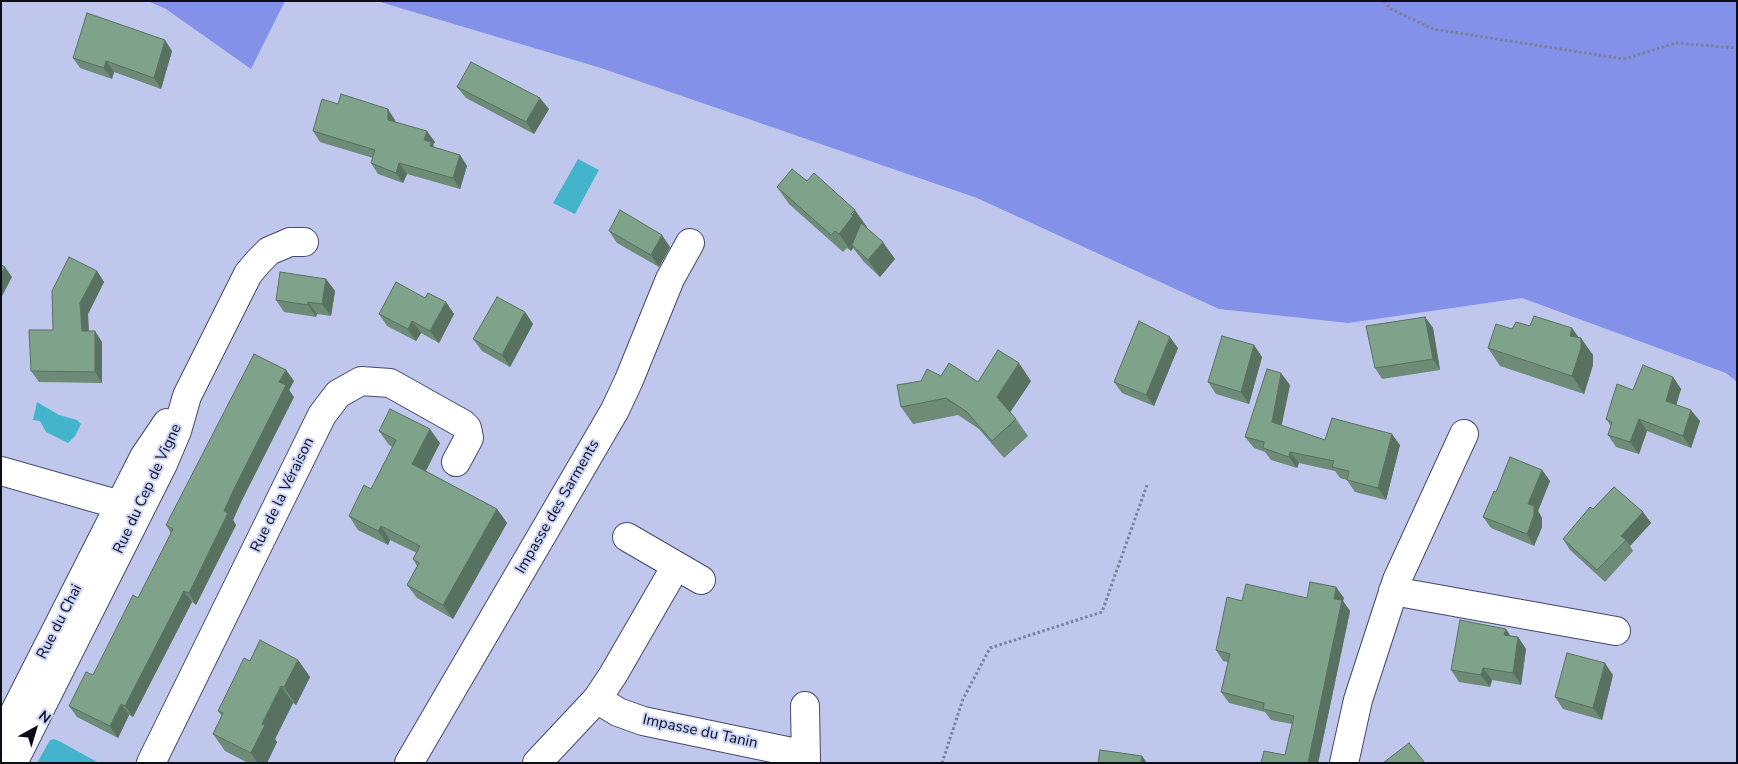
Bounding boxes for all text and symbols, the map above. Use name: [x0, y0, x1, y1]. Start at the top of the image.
street label: Rue du Cep de Vigne: [110, 421, 186, 557]
street label: Rue de la Véraison: [247, 435, 319, 555]
street label: Impasse des Sarments: [512, 437, 604, 577]
street label: Rue du Chai: [34, 582, 86, 662]
north arrow: [10, 704, 60, 754]
text: N: [35, 706, 55, 728]
street label: Impasse du Tanin: [641, 711, 759, 753]

